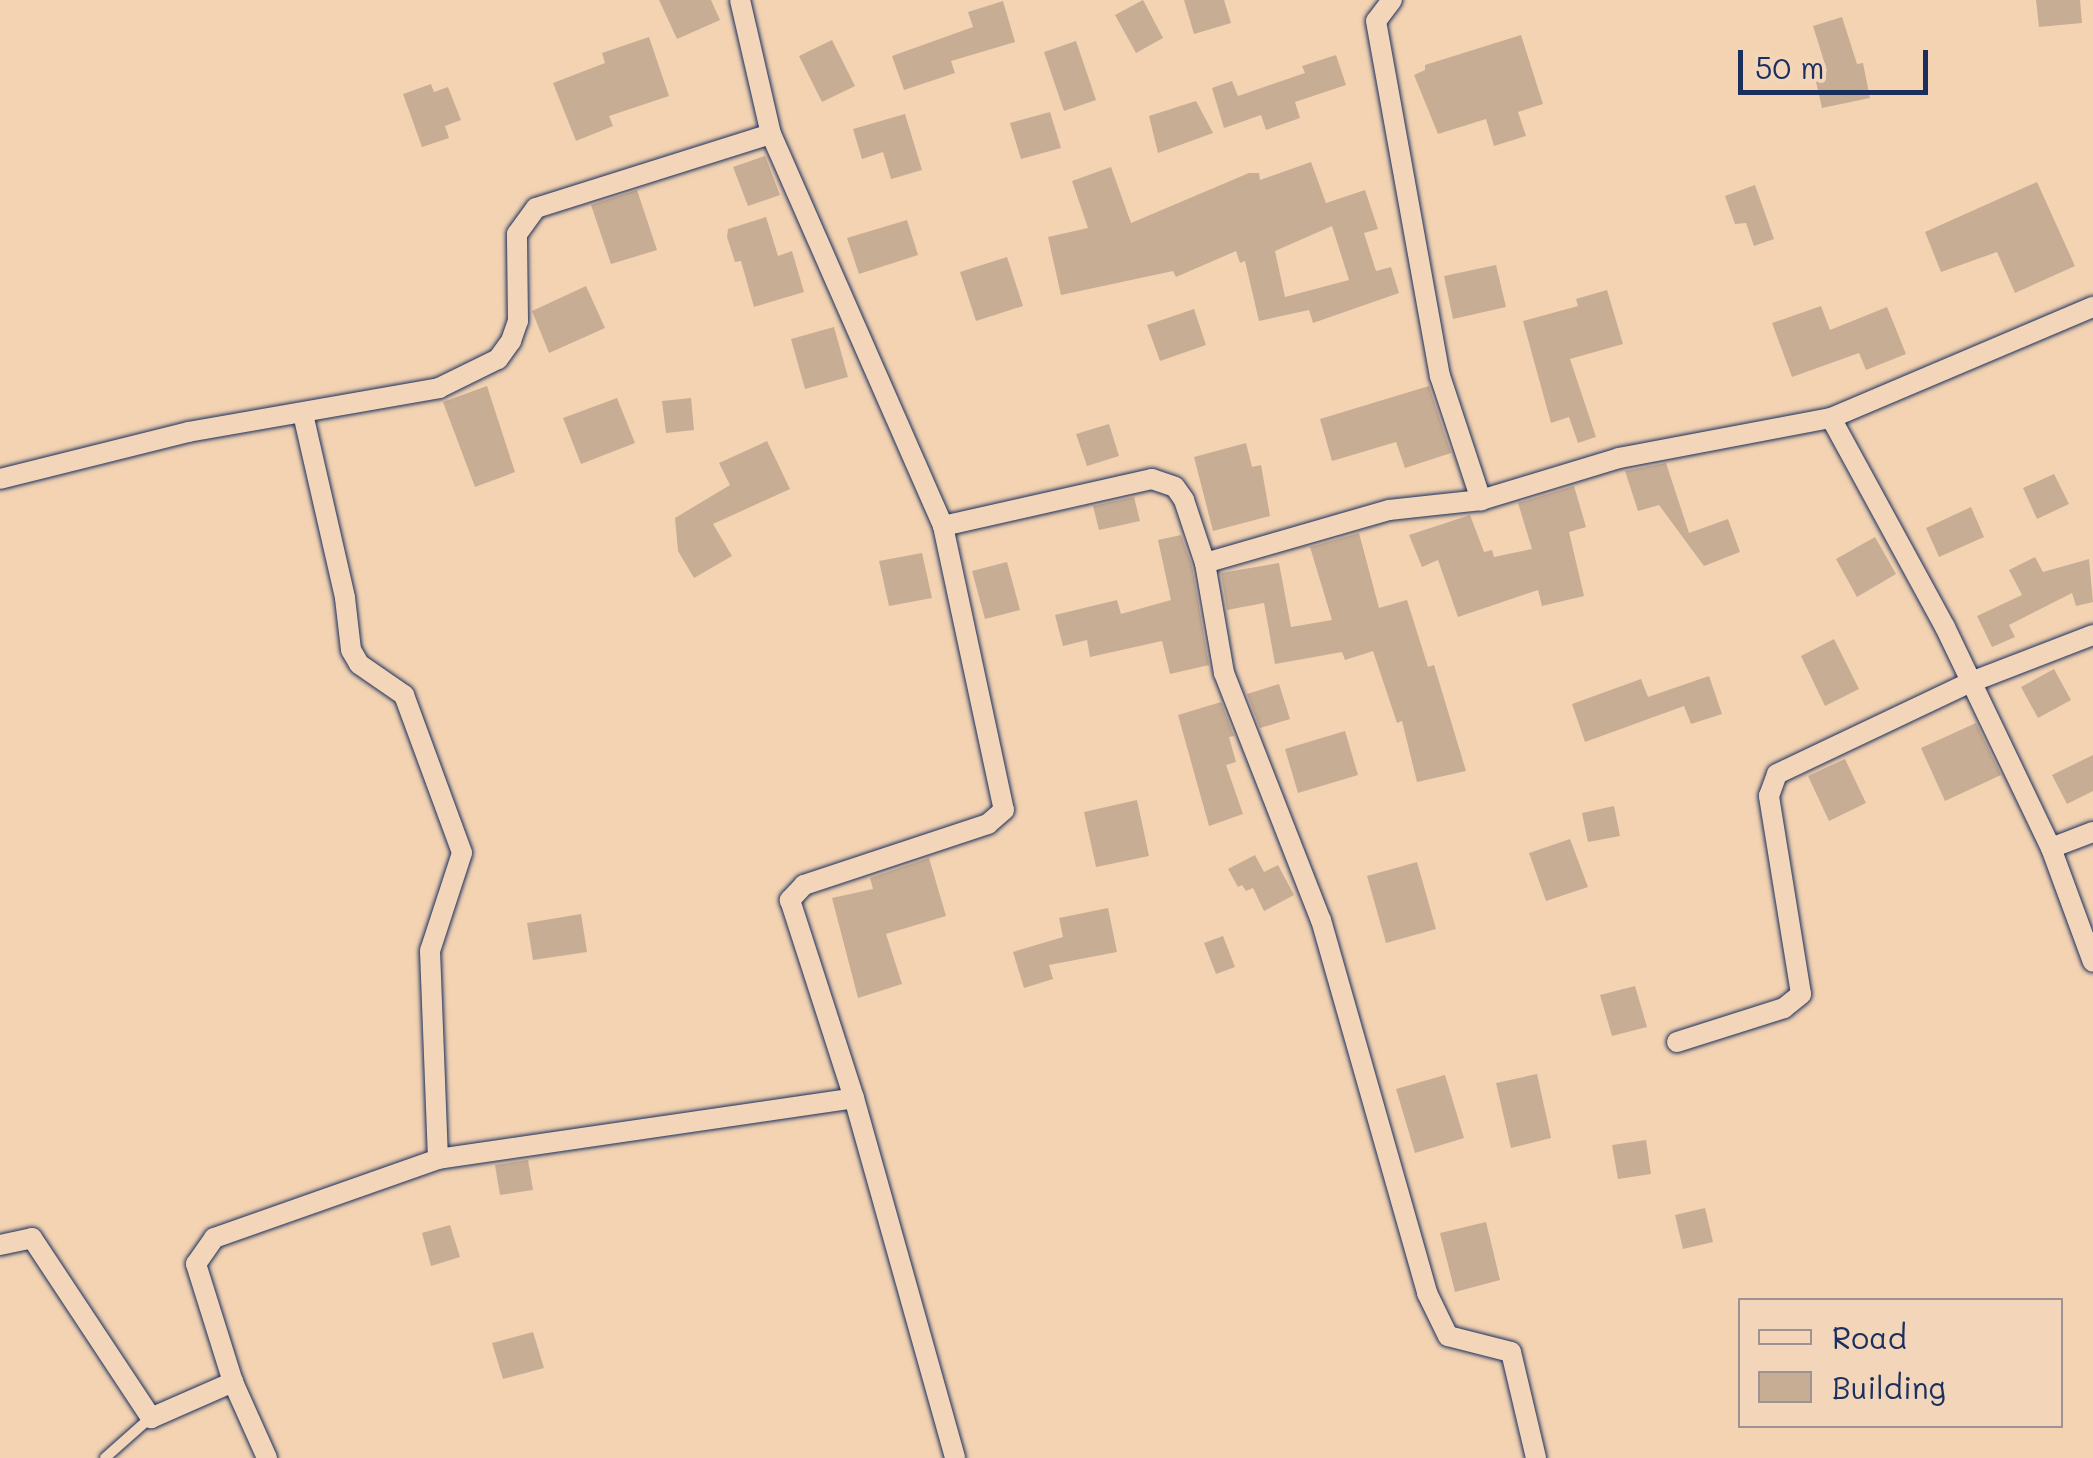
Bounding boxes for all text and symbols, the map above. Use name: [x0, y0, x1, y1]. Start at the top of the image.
scale bar: [1743, 30, 1933, 92]
text: 50 m: [1755, 47, 1825, 87]
legend: [1738, 1298, 2063, 1428]
text: Road: [1832, 1317, 1907, 1357]
text: Building: [1832, 1367, 1946, 1407]

